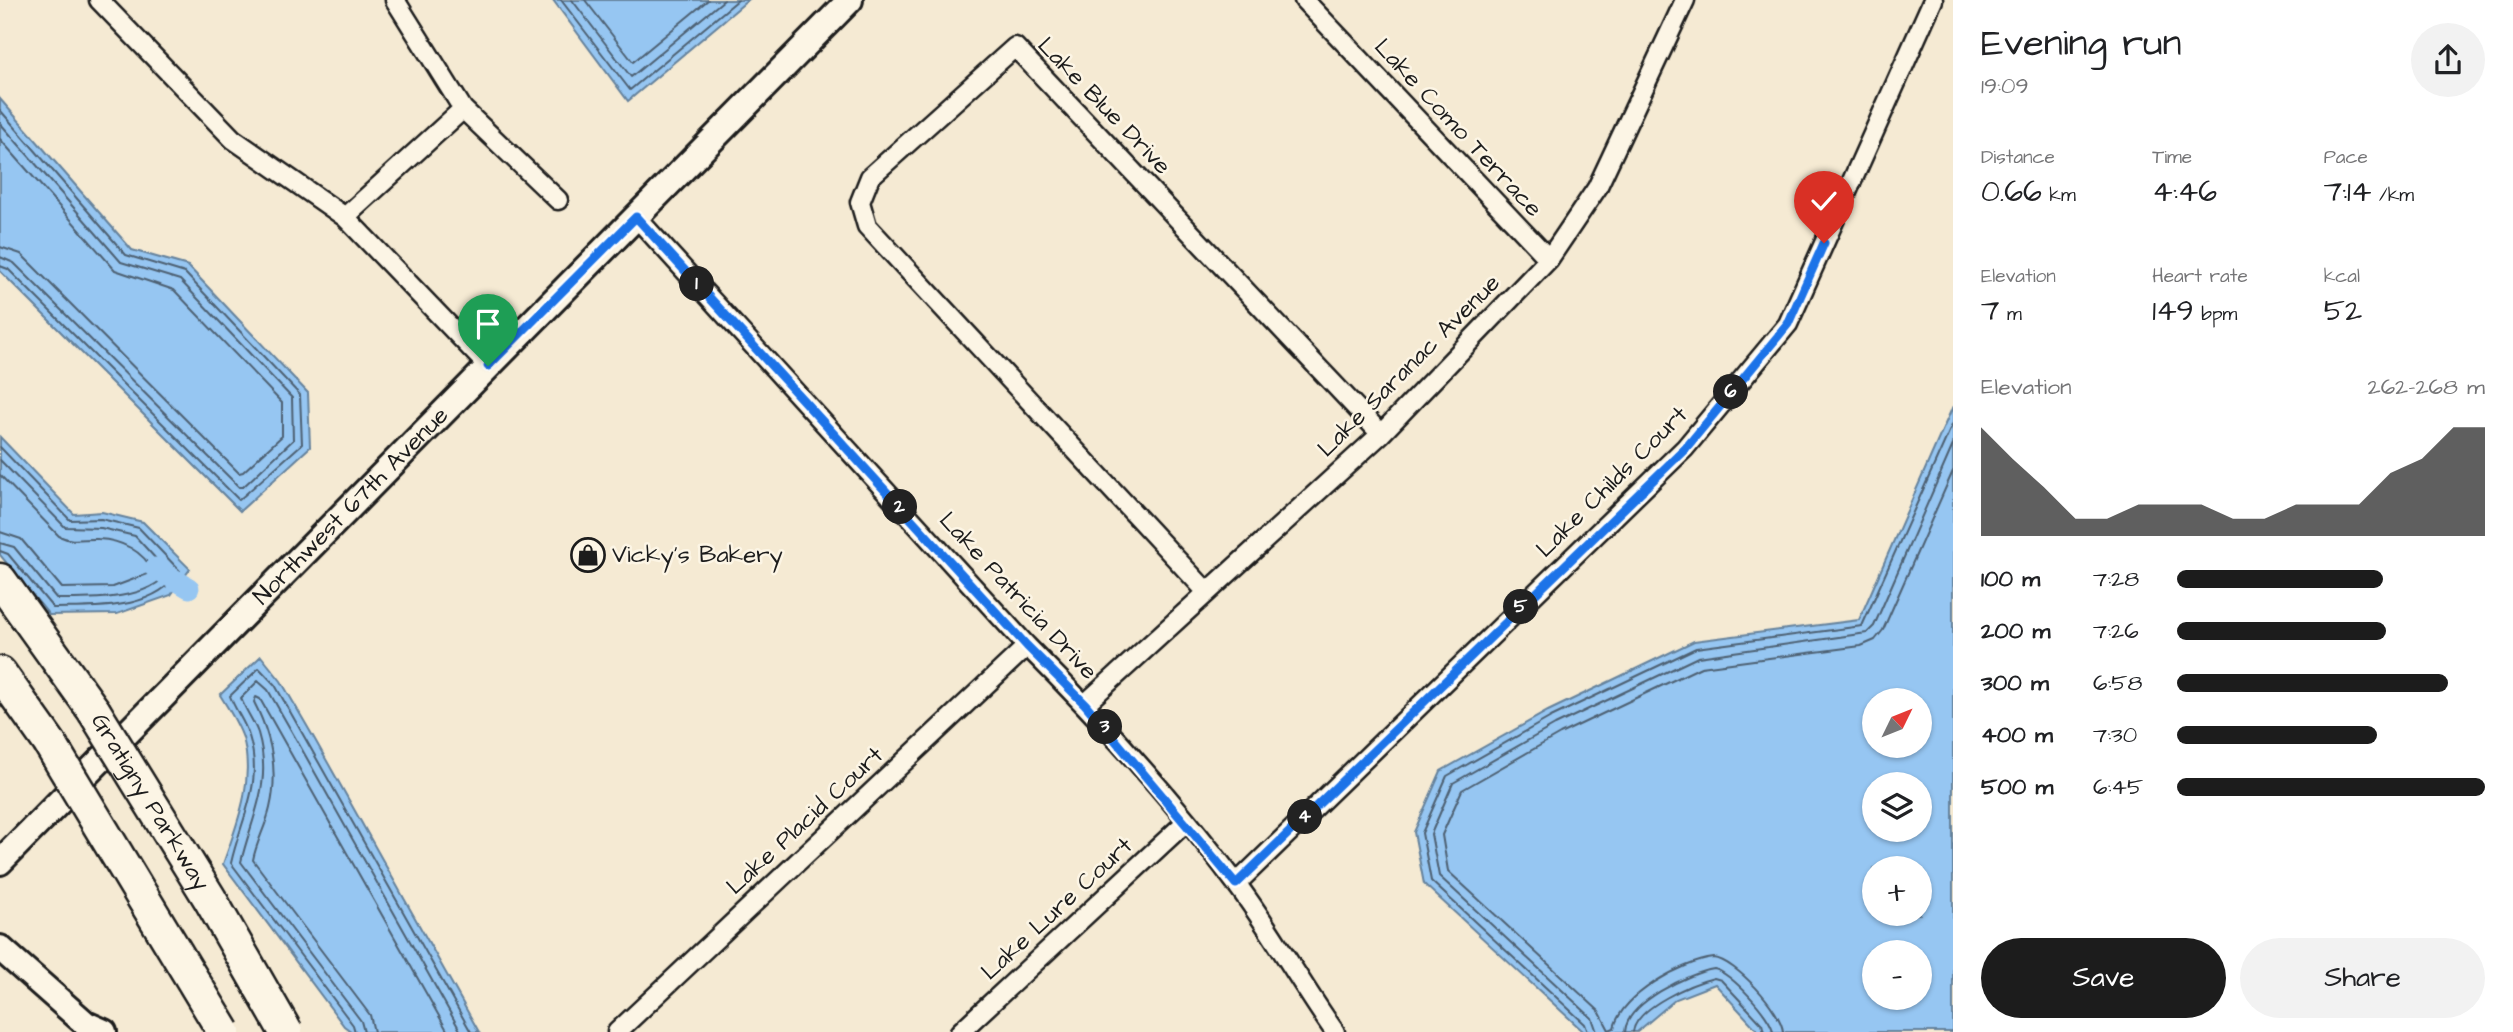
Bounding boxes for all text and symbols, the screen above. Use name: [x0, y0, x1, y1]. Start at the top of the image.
text: Evening run: [1981, 18, 2182, 70]
button: share: [2411, 23, 2485, 97]
street label: Lake Blue Drive: [1029, 30, 1179, 182]
street label: Lake Como Terrace: [1366, 31, 1550, 225]
text: 19:09: [1981, 70, 2028, 102]
text: Distance: [1981, 144, 2055, 171]
text: Time: [2152, 144, 2192, 171]
text: Pace: [2324, 144, 2368, 171]
pin: [1794, 171, 1854, 243]
text: 0.66: [1981, 171, 2042, 213]
text: 4:46: [2152, 171, 2217, 213]
text: 7:14: [2324, 171, 2371, 213]
icon: check: [1805, 182, 1843, 220]
text: km: [2042, 182, 2076, 209]
text: /km: [2371, 182, 2414, 209]
text: Elevation: [1981, 263, 2056, 290]
text: Heart rate: [2152, 263, 2248, 290]
text: kcal: [2324, 263, 2360, 290]
pin: 1: [680, 266, 714, 302]
street label: Lake Saranac Avenue: [1310, 267, 1508, 465]
text: 1: [695, 270, 698, 297]
text: 7: [1981, 290, 1999, 332]
text: 149: [2152, 290, 2194, 332]
text: 52: [2324, 290, 2362, 332]
pin: [458, 294, 518, 366]
text: m: [1999, 301, 2022, 328]
text: bpm: [2194, 301, 2237, 328]
icon: arrive: [469, 305, 507, 343]
text: Elevation: [1981, 371, 2072, 403]
text: 262–268 m: [2368, 371, 2485, 403]
pin: 6: [1714, 374, 1748, 410]
text: 6: [1725, 378, 1736, 405]
street label: Lake Childs Court: [1529, 398, 1696, 565]
street label: Northwest 67th Avenue: [246, 399, 457, 613]
pin: 2: [883, 490, 918, 524]
text: 2: [894, 493, 905, 520]
street label: Lake Patricia Drive: [931, 504, 1105, 688]
shop icon: Vicky’s Bakery: [569, 536, 607, 574]
place label: Vicky’s Bakery: [612, 538, 783, 573]
text: 100 m: [1981, 563, 2040, 595]
text: 7:28: [2093, 563, 2139, 595]
pin: 5: [1504, 590, 1538, 624]
text: 5: [1514, 593, 1527, 620]
text: 200 m: [1981, 615, 2050, 647]
text: 7:26: [2093, 615, 2139, 647]
text: 300 m: [1981, 667, 2049, 699]
text: 6:58: [2093, 667, 2142, 699]
north arrow: [1862, 688, 1932, 758]
map controls: [1862, 688, 1932, 1010]
street label: Gratigny Parkway: [82, 707, 218, 898]
pin: 3: [1088, 710, 1122, 744]
text: 3: [1100, 713, 1109, 740]
text: 400 m: [1981, 719, 2053, 751]
text: 7:30: [2093, 719, 2137, 751]
street label: Lake Placid Court: [719, 739, 891, 903]
text: 500 m: [1981, 771, 2053, 803]
text: 6:45: [2093, 771, 2143, 803]
button: layers: [1862, 772, 1932, 842]
pin: 4: [1288, 800, 1322, 834]
text: 4: [1298, 803, 1311, 830]
street label: Lake Lure Court: [974, 829, 1141, 988]
button: +: [1862, 856, 1932, 926]
button: Save: [1981, 938, 2226, 1018]
button: Share: [2240, 938, 2485, 1018]
button: −: [1862, 940, 1932, 1010]

